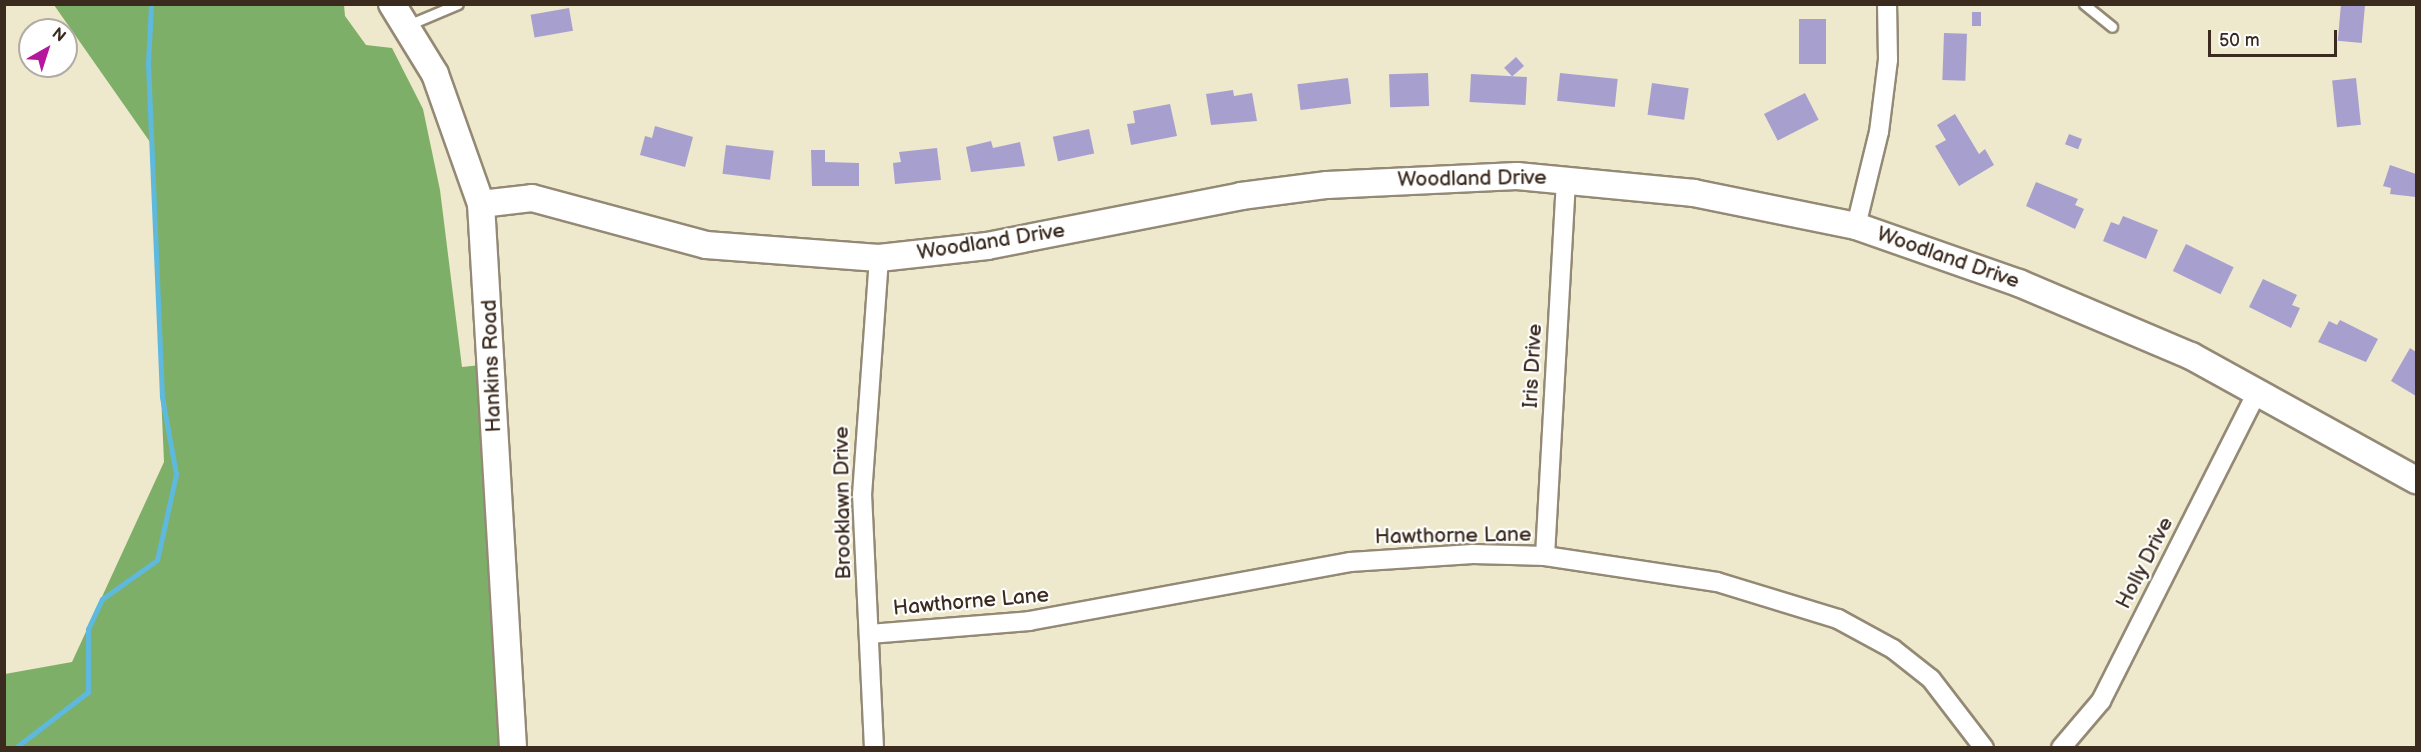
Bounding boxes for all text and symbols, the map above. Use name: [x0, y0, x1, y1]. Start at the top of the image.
north arrow: [18, 18, 78, 78]
scale bar: [2211, 18, 2340, 56]
text: N: [48, 24, 69, 46]
text: 50 m: [2219, 30, 2260, 51]
street label: Woodland Drive: [1397, 165, 1547, 193]
street label: Woodland Drive: [915, 218, 1067, 266]
street label: Woodland Drive: [1873, 222, 2023, 294]
street label: Hankins Road: [477, 299, 507, 433]
street label: Iris Drive: [1518, 323, 1548, 409]
street label: Brooklawn Drive: [829, 426, 857, 580]
street label: Holly Drive: [2111, 512, 2179, 614]
street label: Hawthorne Lane: [1374, 522, 1532, 550]
street label: Hawthorne Lane: [892, 583, 1050, 621]

